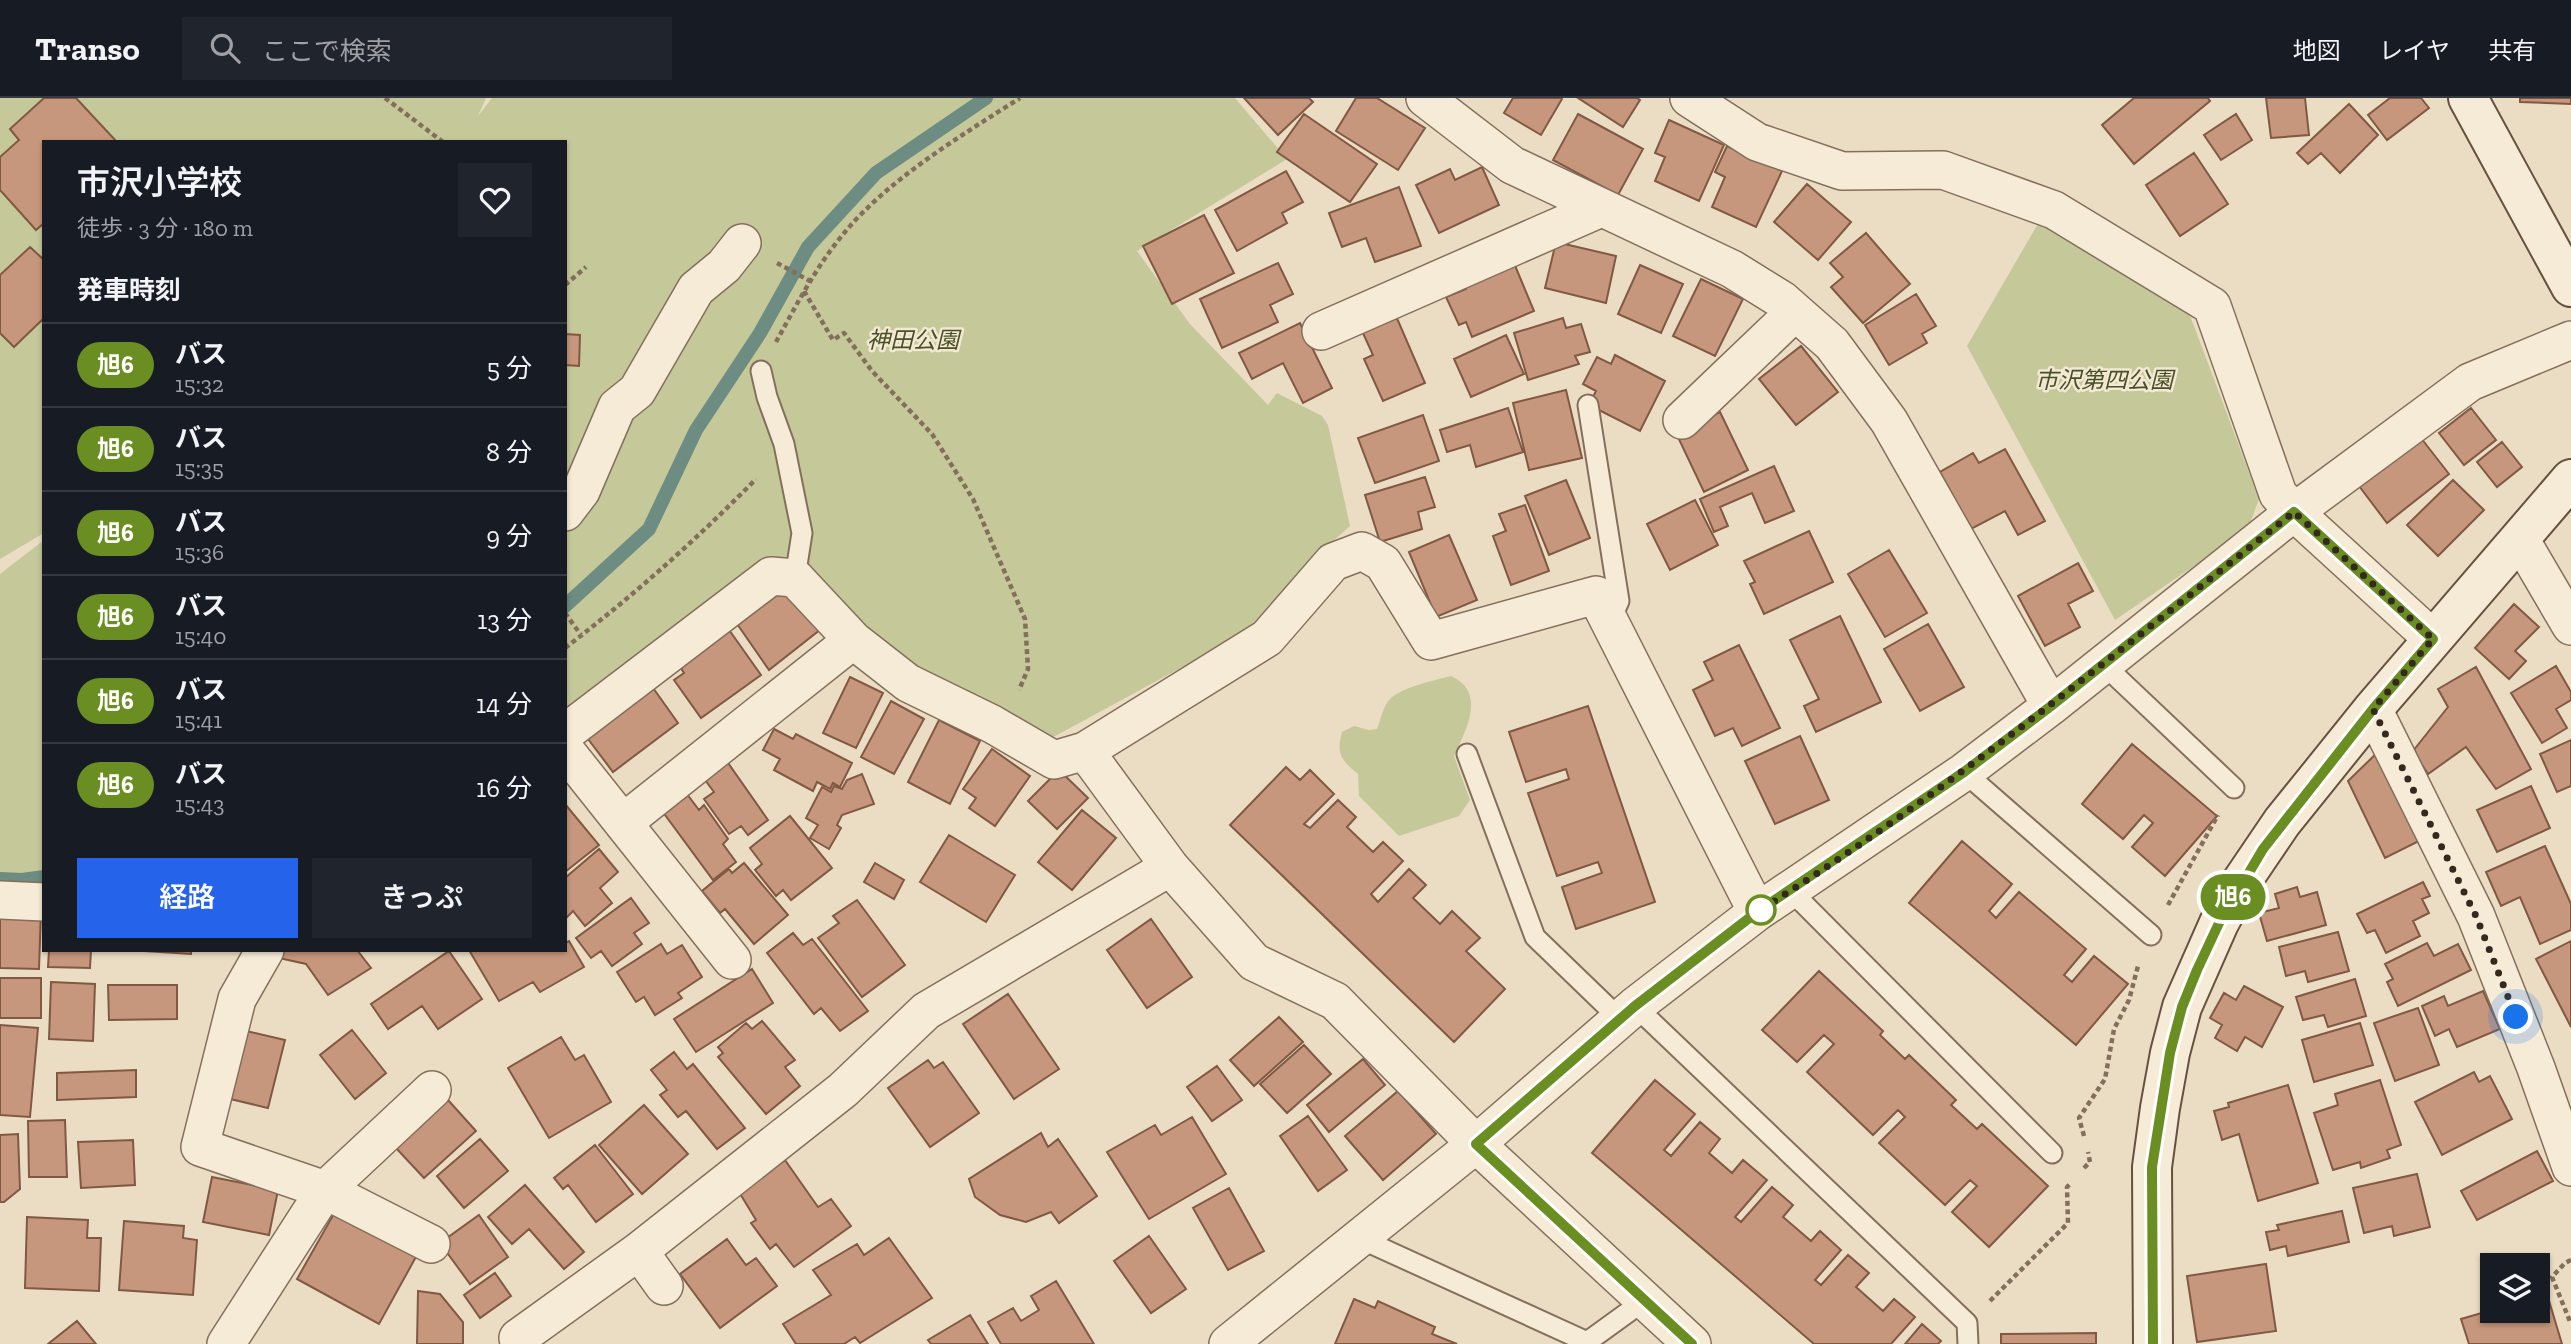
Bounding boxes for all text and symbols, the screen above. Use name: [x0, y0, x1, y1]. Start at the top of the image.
search box: [182, 17, 672, 80]
text: Transo: [35, 29, 140, 68]
icon: search: [206, 29, 244, 67]
text: ここで検索: [262, 35, 392, 67]
text: 地図: [2293, 36, 2341, 65]
text: レイヤ: [2379, 36, 2450, 65]
text: 共有: [2488, 36, 2536, 65]
text: 市沢小学校: [77, 163, 242, 202]
button: heart: [458, 163, 532, 237]
text: 徒歩 · 3 分 · 180 m: [77, 214, 253, 242]
text: 発車時刻: [77, 274, 181, 306]
park label: 神田公園: [867, 326, 962, 354]
text: バス: [175, 338, 227, 370]
text: 旭6: [97, 350, 134, 379]
text: 5 分: [487, 352, 532, 384]
park label: 市沢第四公園: [2035, 366, 2176, 394]
text: 15:32: [175, 370, 224, 398]
text: バス: [175, 422, 227, 454]
text: 旭6: [97, 434, 134, 463]
text: 8 分: [486, 436, 532, 468]
text: 15:35: [175, 454, 224, 482]
text: バス: [175, 506, 227, 538]
text: 旭6: [97, 518, 134, 547]
text: 9 分: [486, 520, 532, 552]
text: 15:36: [175, 538, 224, 566]
text: バス: [175, 590, 227, 622]
text: 旭6: [97, 602, 134, 631]
text: 13 分: [477, 604, 532, 636]
text: 15:40: [175, 622, 226, 650]
text: バス: [175, 674, 227, 706]
text: 旭6: [97, 686, 134, 715]
text: 14 分: [476, 688, 532, 720]
text: 15:41: [175, 706, 222, 734]
text: バス: [175, 758, 227, 790]
text: 旭6: [97, 770, 134, 799]
text: 16 分: [476, 772, 532, 804]
text: 15:43: [175, 790, 224, 818]
button: 経路: [77, 858, 298, 938]
button: きっぷ: [312, 858, 532, 938]
line badge: 旭6: [2202, 874, 2264, 920]
text: 旭6: [2215, 882, 2251, 911]
unlabelled marker: [1746, 895, 1776, 925]
your location: [2498, 999, 2533, 1034]
map controls: [2480, 1253, 2550, 1323]
button: layers: [2480, 1253, 2550, 1323]

